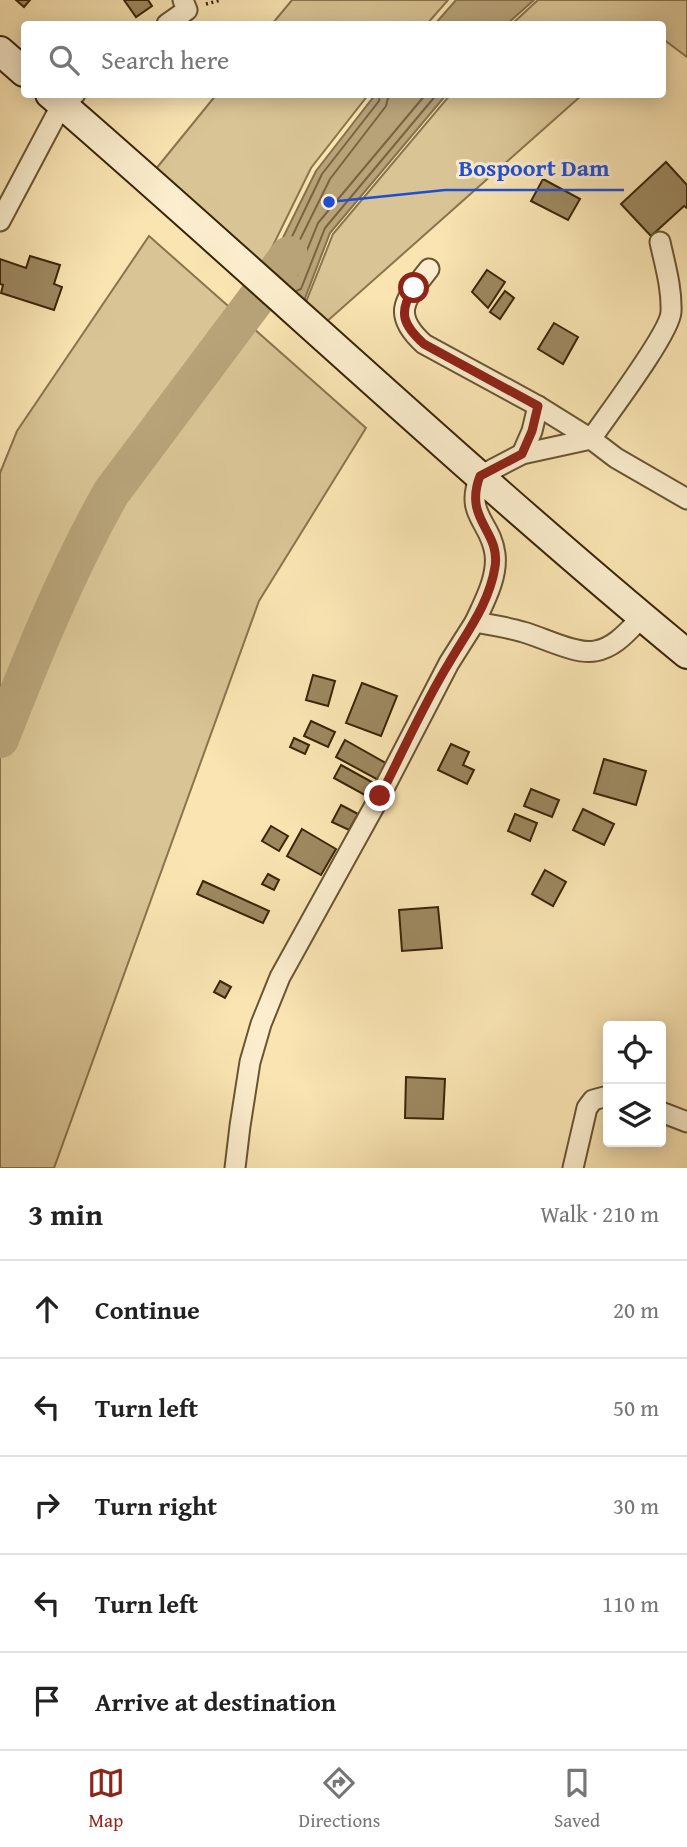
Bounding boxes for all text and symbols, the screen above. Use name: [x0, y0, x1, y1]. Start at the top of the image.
search box: [21, 21, 666, 98]
text: Search here: [101, 40, 229, 79]
icon: search: [45, 41, 83, 79]
callout: Bospoort Dam: [445, 145, 624, 190]
text: Bospoort Dam: [458, 150, 610, 185]
route start: [398, 272, 429, 303]
route end: [364, 780, 395, 811]
map controls: [603, 1021, 666, 1147]
button: locate: [603, 1021, 666, 1084]
button: layers: [603, 1084, 666, 1147]
text: 3 min: [28, 1192, 103, 1236]
text: Walk · 210 m: [540, 1197, 659, 1230]
icon: ahead: [28, 1290, 66, 1328]
text: Continue: [95, 1290, 200, 1329]
text: 20 m: [613, 1293, 659, 1326]
icon: left: [28, 1388, 66, 1426]
text: Turn left: [95, 1388, 198, 1427]
text: 50 m: [613, 1391, 659, 1424]
icon: right: [28, 1486, 66, 1524]
text: Turn right: [95, 1486, 217, 1525]
text: 30 m: [613, 1489, 659, 1522]
icon: left: [28, 1584, 66, 1622]
text: Turn left: [95, 1584, 198, 1623]
text: 110 m: [602, 1587, 659, 1620]
icon: arrive: [28, 1682, 66, 1720]
text: Arrive at destination: [95, 1682, 336, 1721]
tab: Map: [87, 1764, 125, 1834]
tab: Directions: [299, 1764, 380, 1834]
tab: Saved: [554, 1764, 600, 1834]

